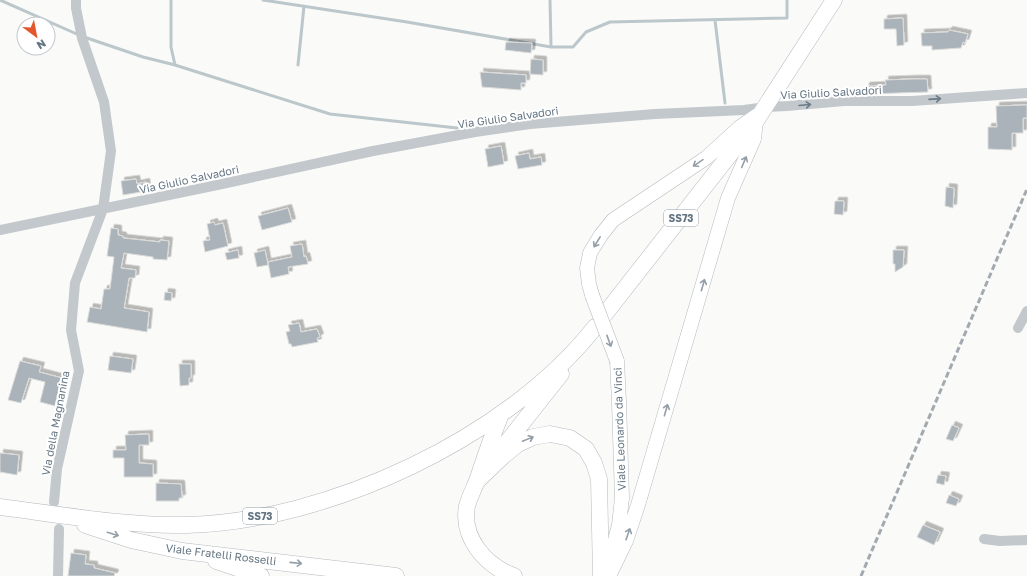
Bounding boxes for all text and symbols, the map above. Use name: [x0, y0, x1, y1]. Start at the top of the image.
north arrow: [16, 16, 56, 56]
text: N: [35, 37, 49, 53]
street label: Via Giulio Salvadori: [780, 83, 882, 101]
one-way arrow: [928, 95, 941, 103]
one-way arrow: [798, 101, 811, 108]
street label: Via Giulio Salvadori: [457, 103, 559, 131]
one-way arrow: [740, 156, 748, 168]
one-way arrow: [693, 159, 704, 167]
street label: Via Giulio Salvadori: [138, 162, 240, 196]
road number: SS73: [664, 210, 698, 226]
one-way arrow: [593, 236, 601, 247]
one-way arrow: [700, 279, 707, 292]
one-way arrow: [606, 335, 614, 347]
street label: Viale Leonardo da Vinci: [610, 367, 628, 491]
street label: Via della Magnanina: [38, 369, 72, 477]
one-way arrow: [663, 404, 670, 417]
one-way arrow: [522, 435, 534, 443]
road number: SS73: [243, 508, 277, 524]
one-way arrow: [625, 528, 632, 541]
one-way arrow: [106, 531, 119, 538]
street label: Viale Fratelli Rosselli: [165, 541, 277, 567]
one-way arrow: [289, 560, 302, 567]

